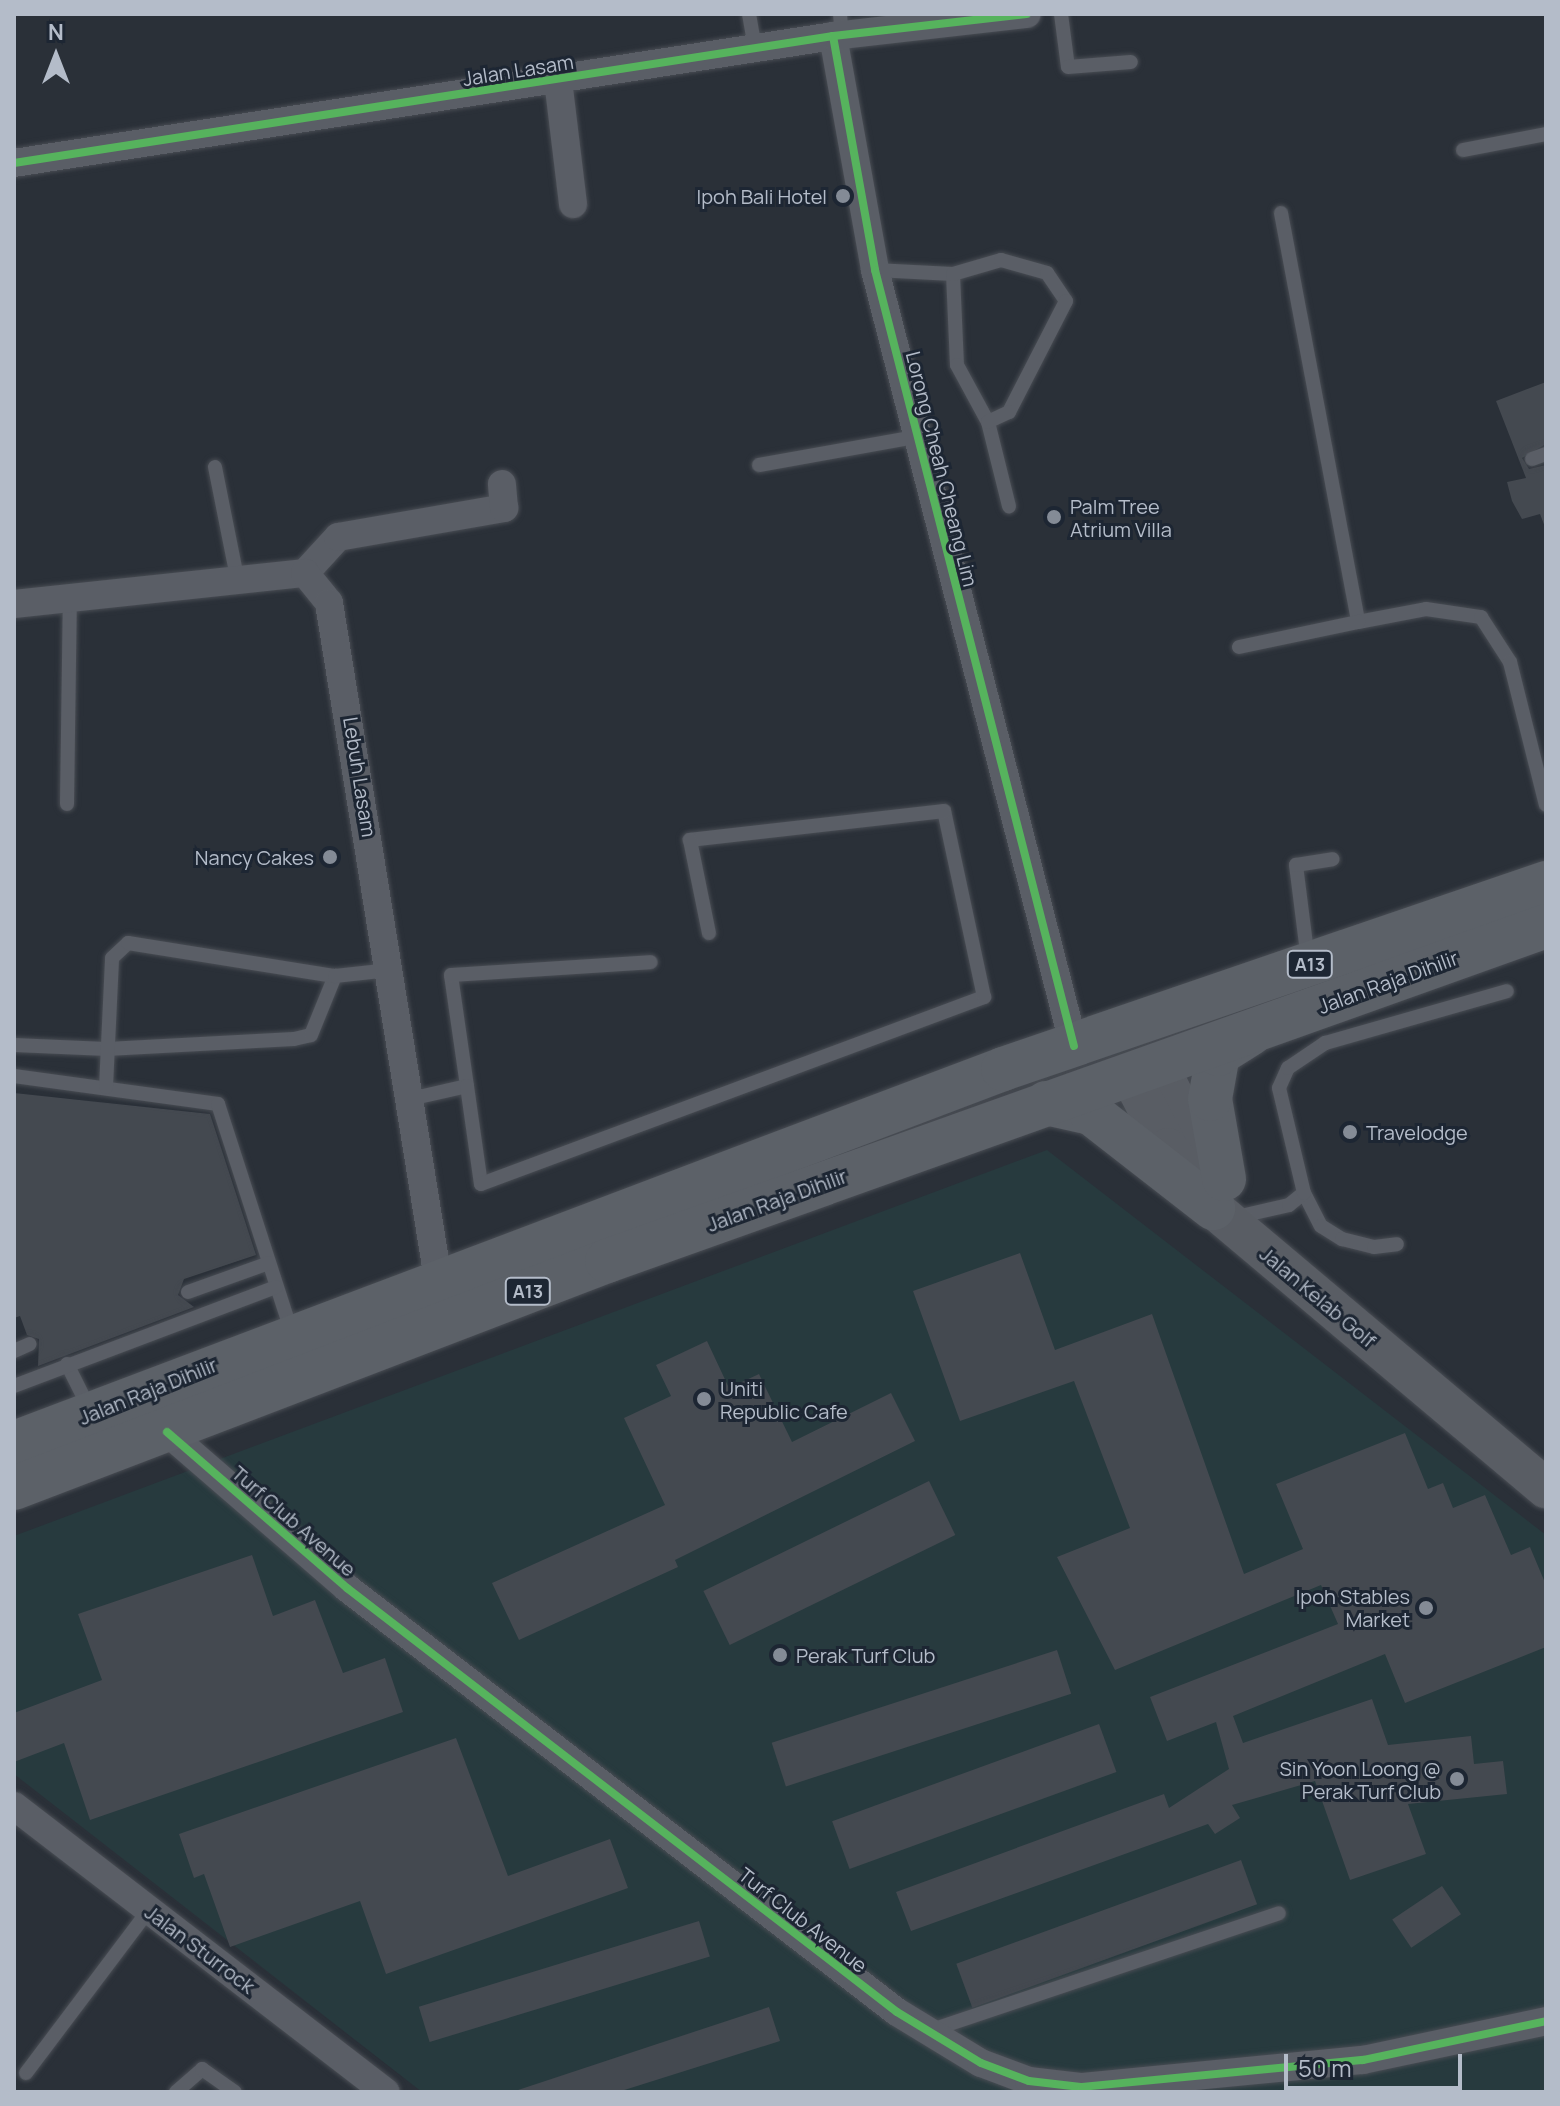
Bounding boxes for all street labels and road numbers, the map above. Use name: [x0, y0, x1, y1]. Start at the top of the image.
street label: Jalan Lasam: [461, 49, 575, 91]
street label: Lorong Cheah Cheang Lim: [901, 349, 983, 589]
street label: Lebuh Lasam: [339, 715, 381, 839]
street label: Jalan Raja Dihilir: [1315, 946, 1461, 1018]
road number: A13: [1286, 950, 1334, 978]
street label: Jalan Raja Dihilir: [704, 1164, 850, 1236]
street label: Jalan Kelab Golf: [1255, 1241, 1381, 1353]
road number: A13: [504, 1277, 552, 1305]
street label: Jalan Raja Dihilir: [75, 1352, 221, 1430]
street label: Turf Club Avenue: [227, 1461, 361, 1581]
street label: Turf Club Avenue: [734, 1862, 872, 1978]
street label: Jalan Sturrock: [140, 1900, 260, 1998]

